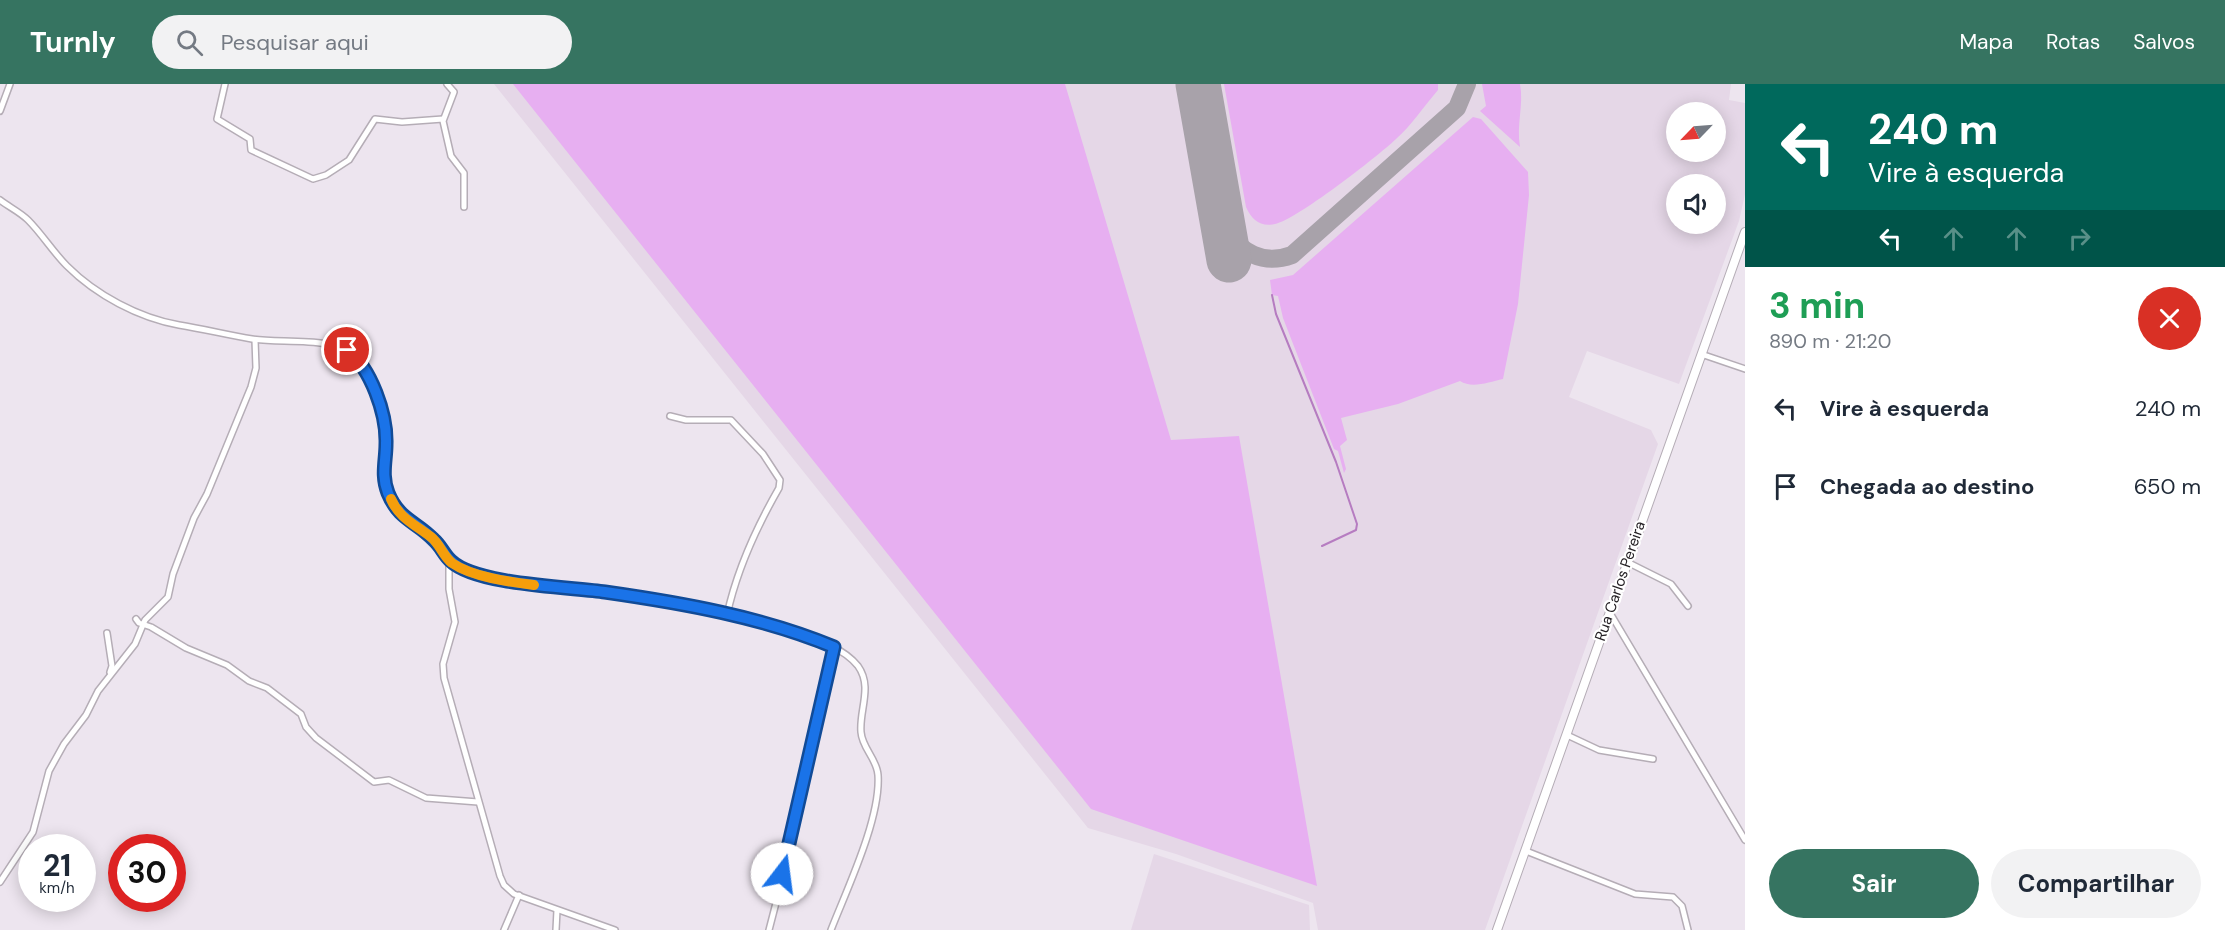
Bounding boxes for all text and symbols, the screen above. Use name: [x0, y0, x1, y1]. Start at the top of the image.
search box: [152, 15, 572, 69]
text: Turnly: [30, 24, 116, 61]
icon: search: [173, 26, 206, 59]
text: Pesquisar aqui: [221, 28, 369, 57]
text: Mapa: [1959, 28, 2013, 56]
text: Rotas: [2046, 28, 2100, 56]
text: Salvos: [2133, 28, 2195, 56]
north arrow: [1666, 102, 1726, 162]
map controls: [1666, 102, 1726, 234]
text: 240 m: [1868, 102, 1998, 157]
icon: left: [1769, 108, 1847, 186]
text: Vire à esquerda: [1868, 155, 2064, 190]
button: sound: [1666, 174, 1726, 234]
icon: left: [1874, 222, 1907, 255]
icon: ahead: [1937, 222, 1970, 255]
icon: ahead: [2000, 222, 2033, 255]
icon: right: [2063, 222, 2096, 255]
text: 3 min: [1769, 282, 1865, 329]
button: close: [2138, 287, 2201, 350]
pin: [321, 324, 372, 375]
text: 890 m · 21:20: [1769, 328, 1891, 354]
icon: arrive: [330, 333, 363, 366]
icon: left: [1769, 392, 1802, 425]
text: Vire à esquerda: [1820, 394, 1989, 423]
text: 240 m: [2135, 394, 2201, 423]
icon: arrive: [1769, 470, 1802, 503]
text: Chegada ao destino: [1820, 472, 2034, 501]
text: 650 m: [2134, 472, 2201, 501]
street label: Rua Carlos Pereira: [1590, 518, 1650, 644]
speed limit sign: 30: [108, 834, 186, 912]
position arrow: [750, 842, 814, 906]
text: 21: [43, 846, 71, 885]
button: Sair: [1769, 849, 1979, 918]
button: Compartilhar: [1991, 849, 2201, 918]
text: km/h: [39, 878, 75, 898]

